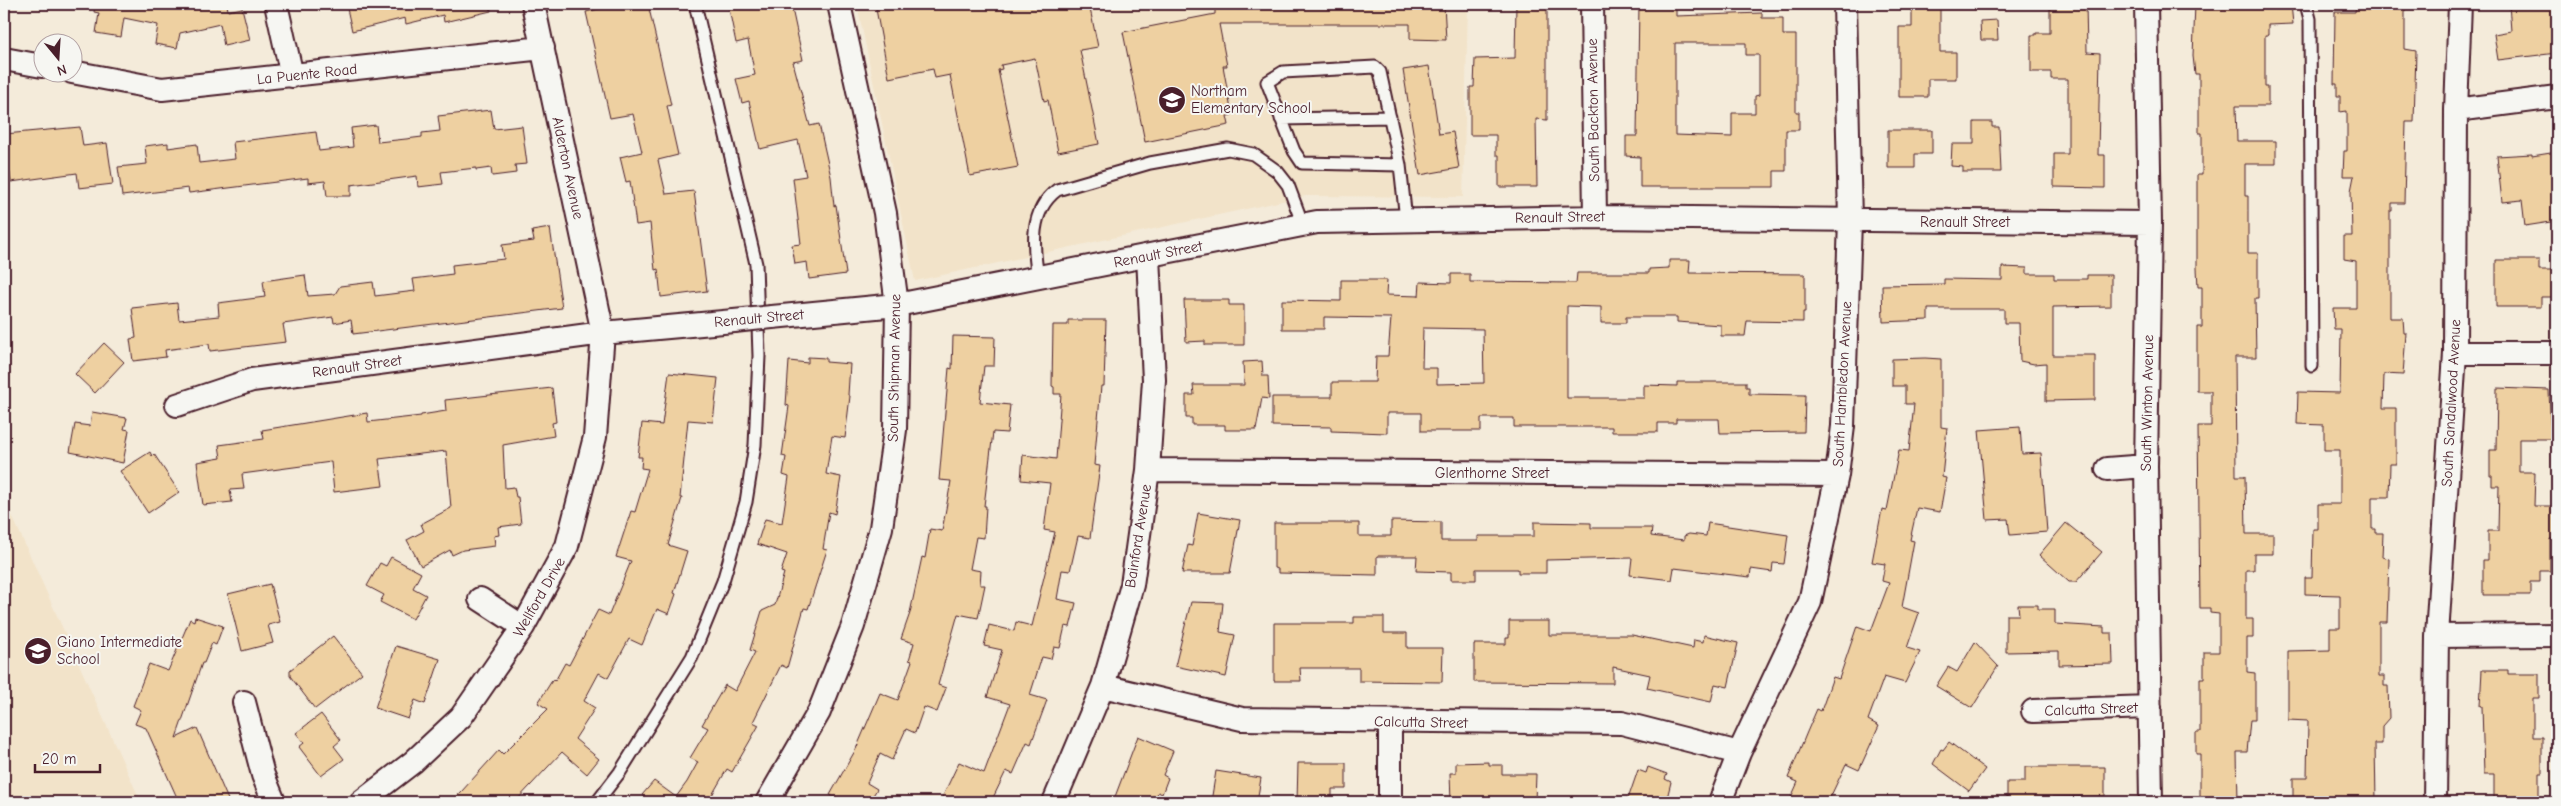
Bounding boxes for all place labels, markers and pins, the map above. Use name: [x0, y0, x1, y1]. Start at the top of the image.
place label: Northam Elementary School: [1191, 82, 1311, 117]
school or university icon: Northam Elementary School: [1157, 85, 1187, 115]
place label: Giano Intermediate School: [57, 633, 182, 668]
school or university icon: Giano Intermediate School: [23, 636, 53, 666]

